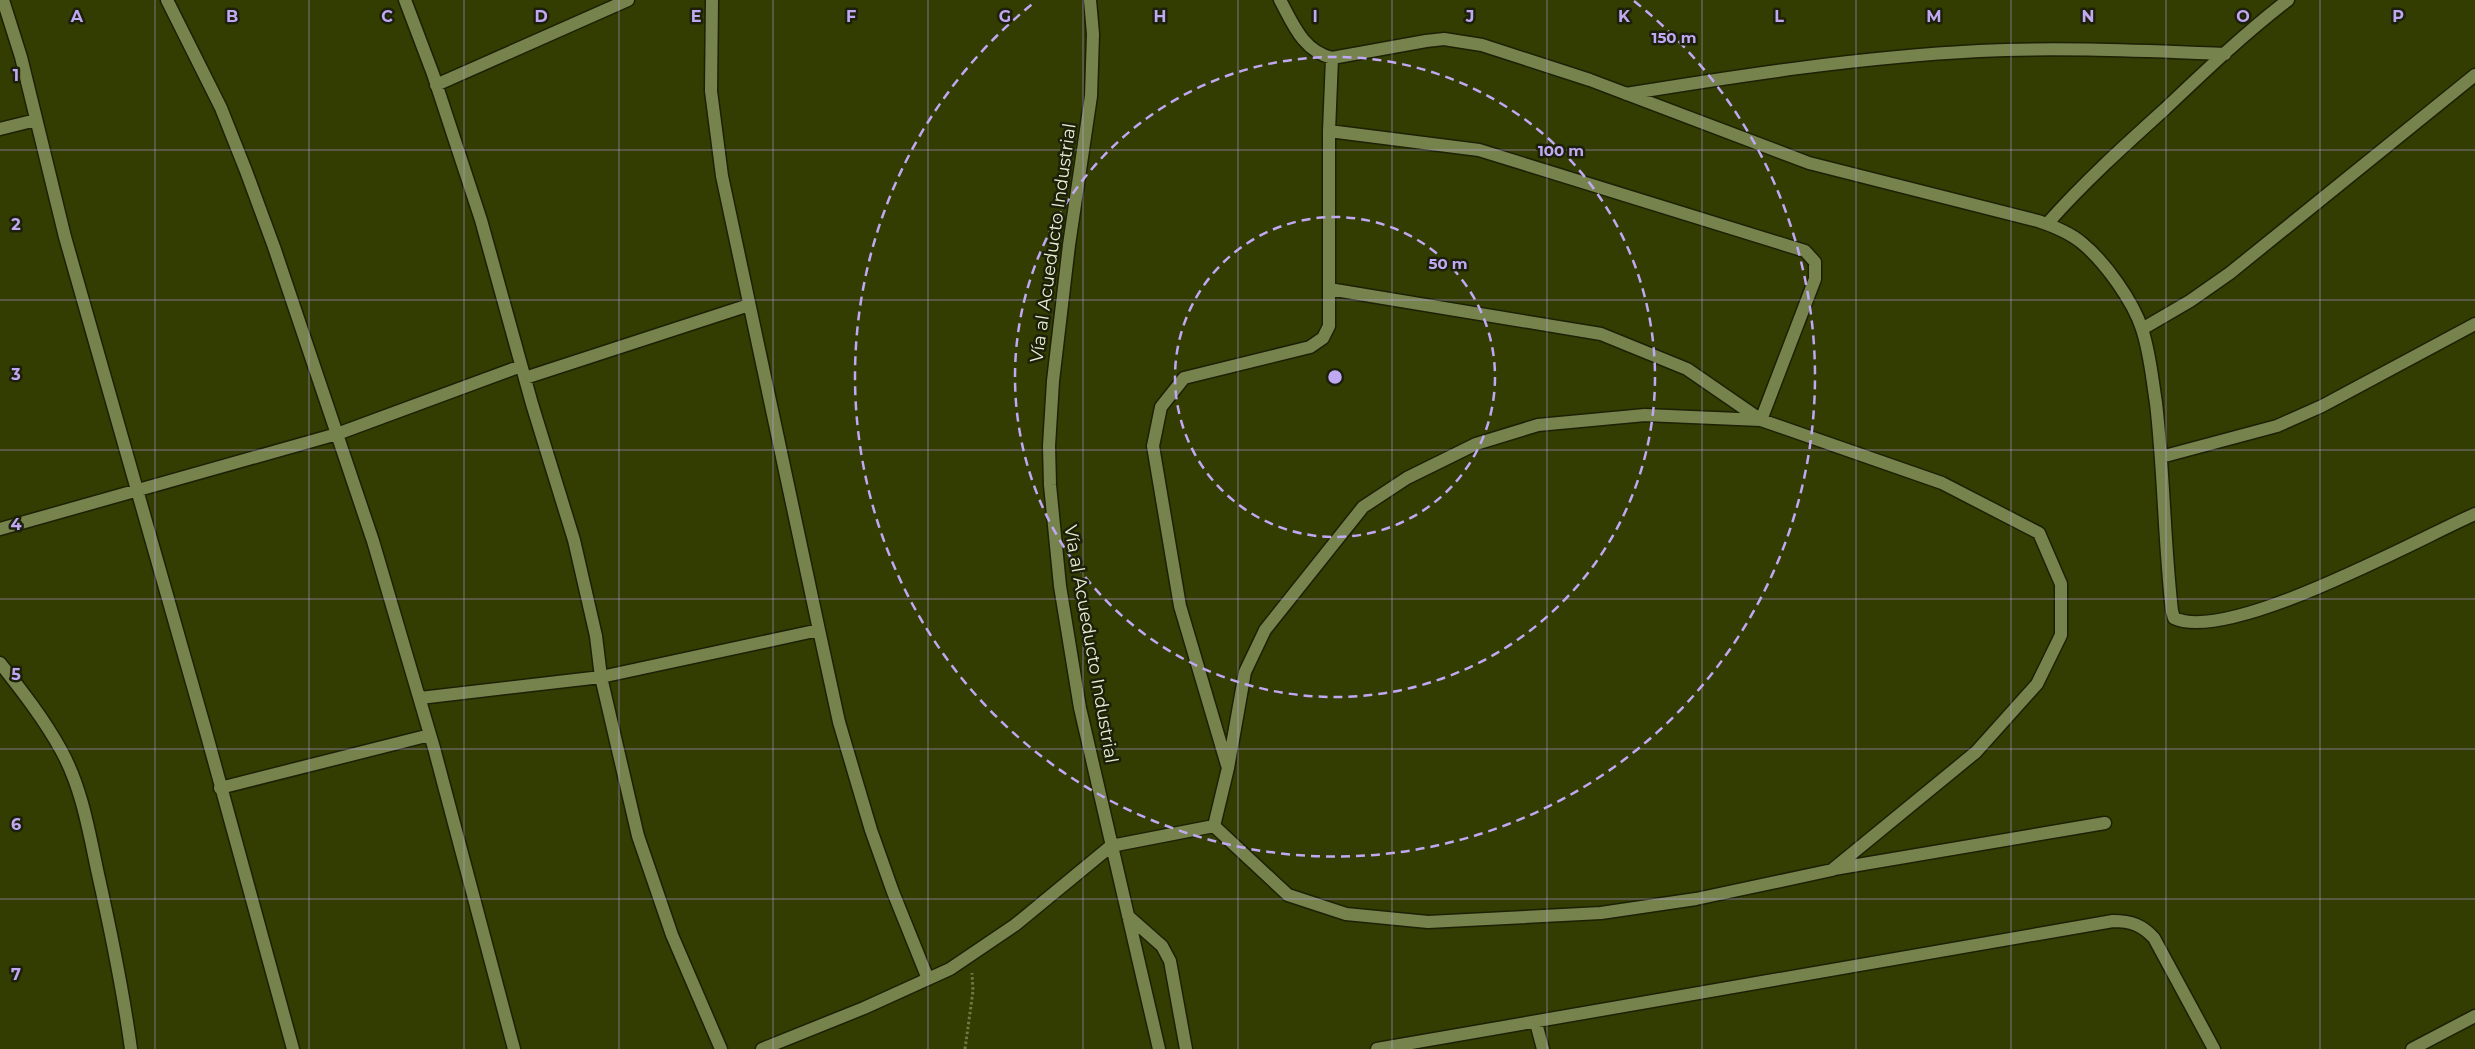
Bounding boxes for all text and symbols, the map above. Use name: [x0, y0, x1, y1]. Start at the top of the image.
text: A: [70, 7, 84, 26]
text: B: [226, 7, 238, 26]
text: C: [381, 7, 393, 26]
text: D: [534, 7, 548, 26]
text: E: [691, 7, 701, 26]
text: F: [846, 7, 856, 26]
text: G: [999, 7, 1011, 26]
text: H: [1154, 7, 1166, 26]
text: I: [1312, 7, 1318, 26]
text: J: [1465, 7, 1474, 26]
text: K: [1618, 7, 1631, 26]
text: L: [1774, 7, 1784, 26]
text: M: [1926, 7, 1942, 26]
text: N: [2082, 7, 2094, 26]
text: O: [2236, 7, 2250, 26]
text: P: [2392, 7, 2404, 26]
text: 150 m: [1652, 28, 1696, 47]
text: 1: [13, 66, 19, 85]
street label: Vía al Acueducto Industrial: [1025, 122, 1081, 364]
text: 100 m: [1538, 141, 1584, 160]
text: 2: [11, 215, 21, 234]
text: 50 m: [1428, 254, 1468, 273]
text: 3: [10, 365, 21, 384]
centre of rings: [1326, 368, 1344, 386]
text: 4: [10, 515, 22, 534]
street label: Vía al Acueducto Industrial: [1059, 523, 1123, 765]
text: 5: [11, 665, 21, 684]
text: 6: [11, 815, 21, 834]
text: 7: [11, 965, 21, 984]

